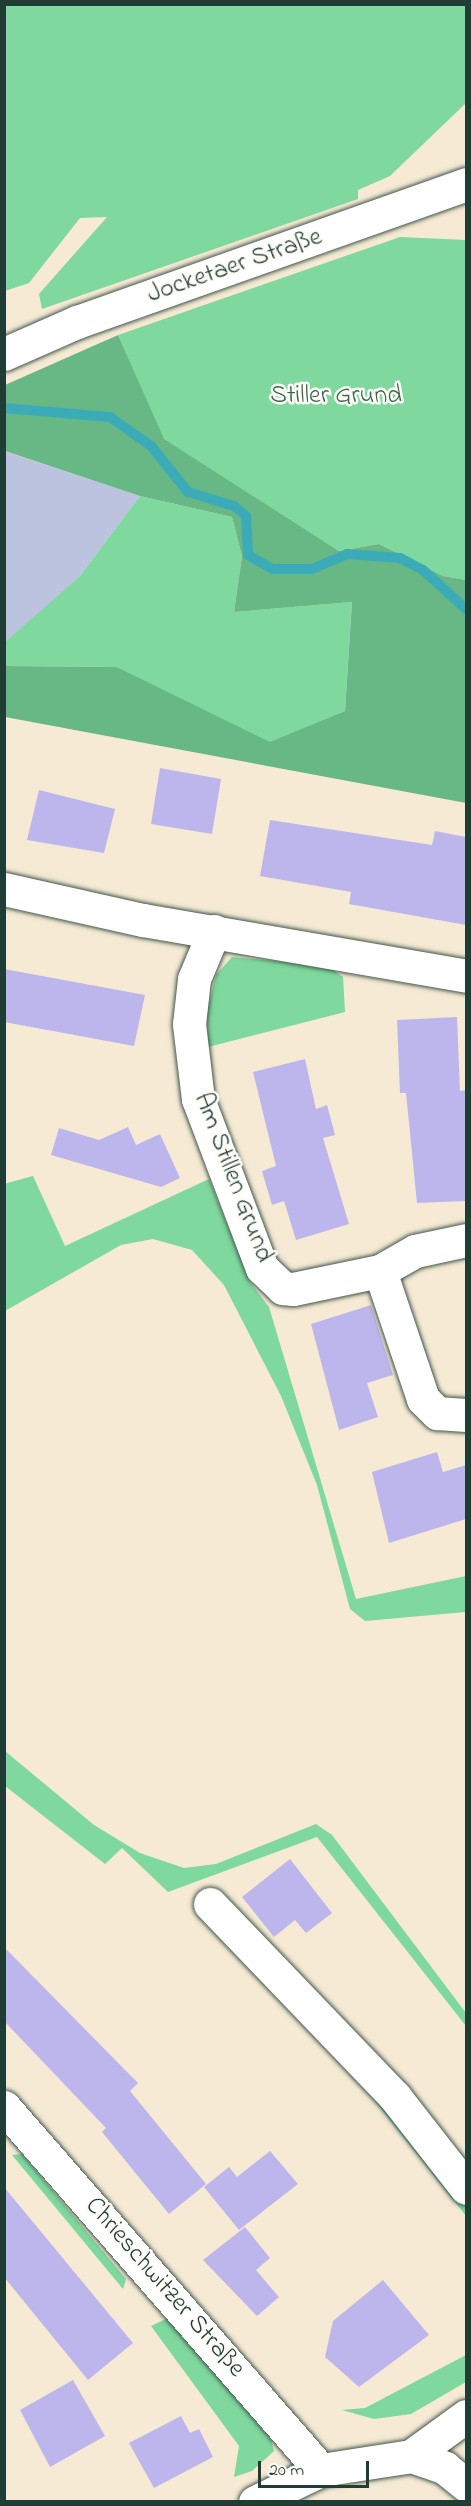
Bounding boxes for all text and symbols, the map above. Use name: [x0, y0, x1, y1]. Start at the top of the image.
street label: Jocketaer Straße: [144, 223, 326, 311]
park label: Stiller Grund: [270, 381, 402, 413]
street label: Am Stillen Grund: [185, 1089, 279, 1267]
street label: Chrieschwitzer Straße: [77, 2192, 251, 2384]
scale bar: [261, 2449, 372, 2487]
text: 20 m: [269, 2458, 304, 2484]

